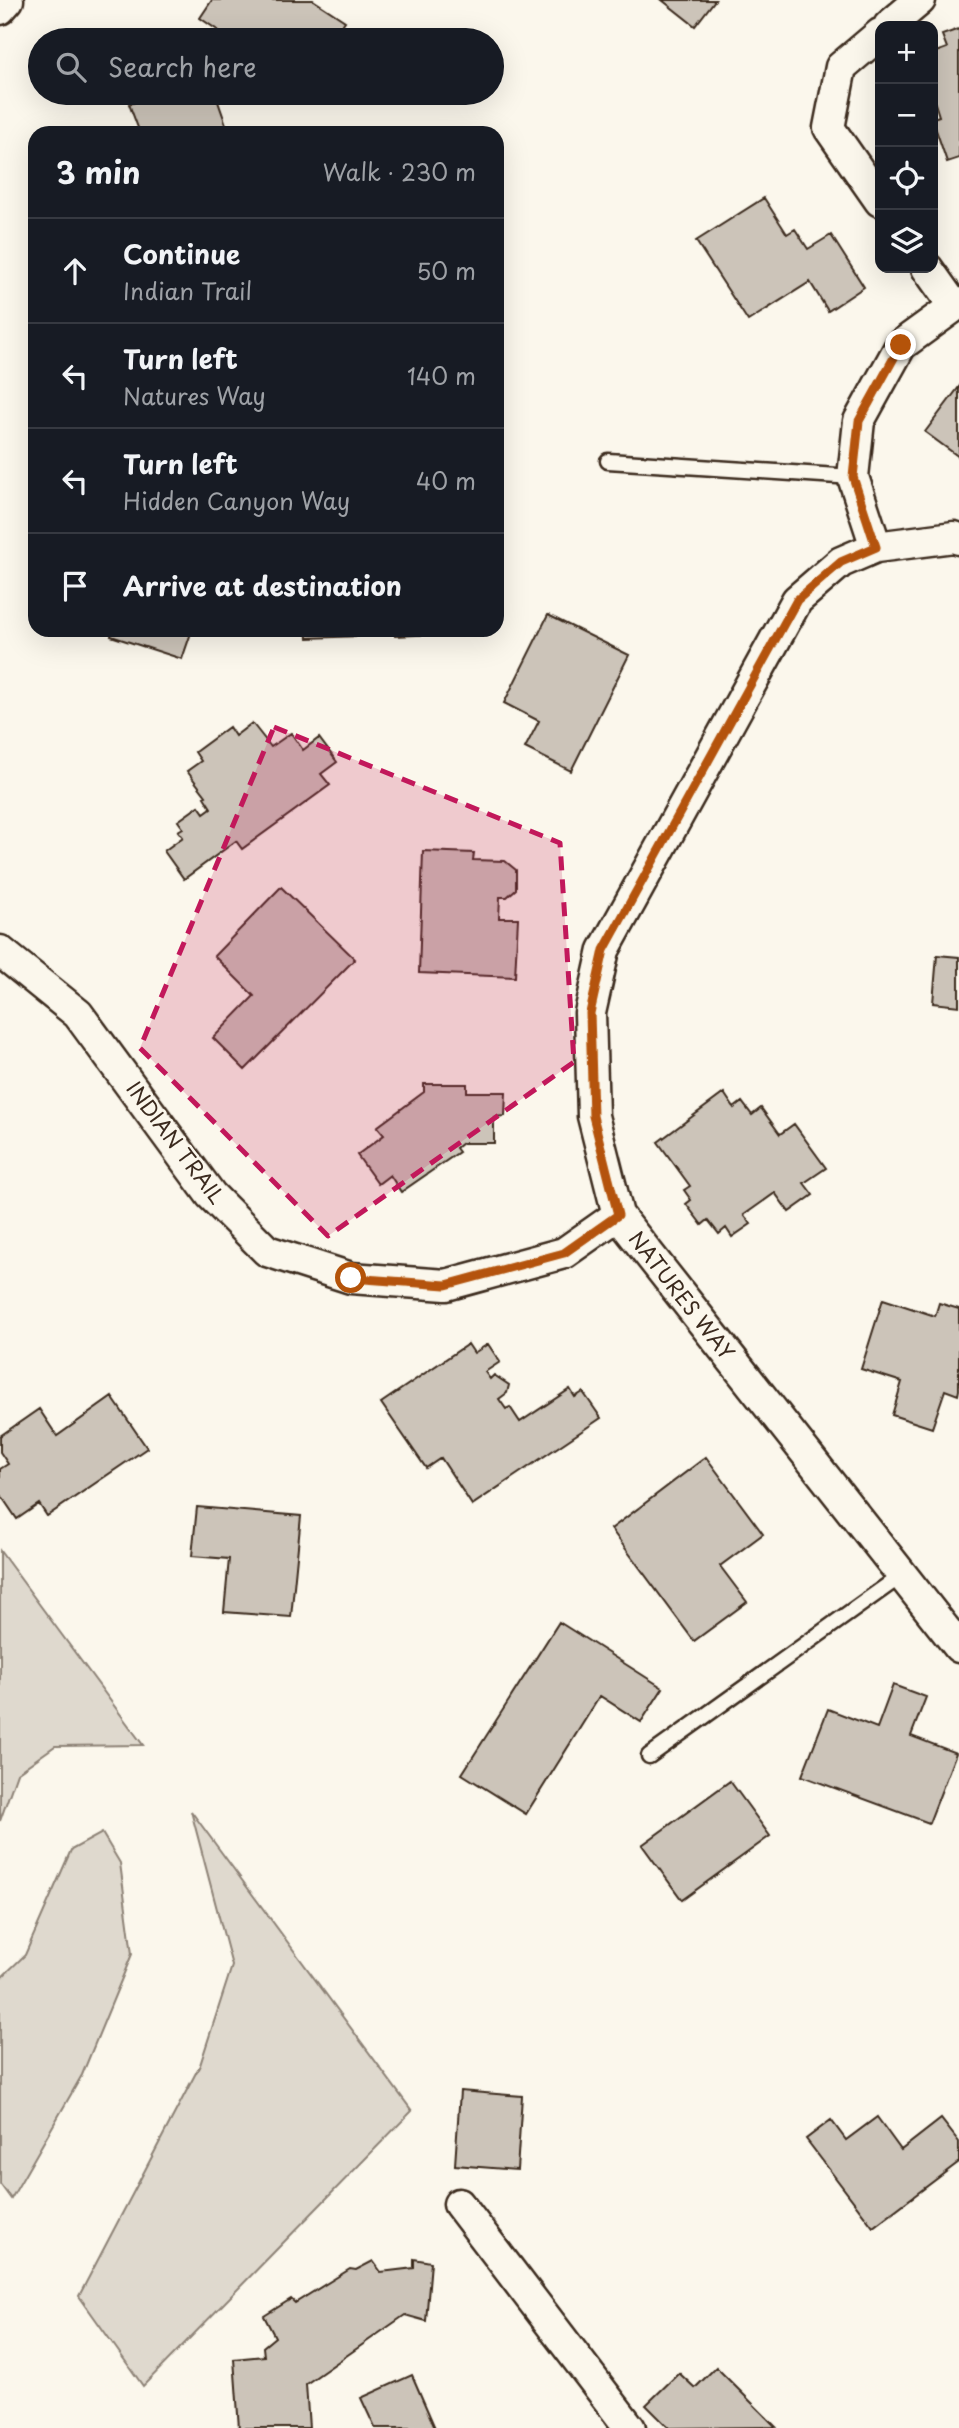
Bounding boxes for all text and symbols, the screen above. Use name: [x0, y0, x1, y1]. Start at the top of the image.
map controls: [875, 21, 938, 273]
button: +: [875, 21, 938, 84]
search box: [28, 28, 504, 105]
text: Search here: [108, 47, 257, 86]
icon: search: [52, 48, 90, 86]
button: −: [875, 84, 938, 147]
button: locate: [875, 147, 938, 210]
text: 3 min: [56, 149, 141, 194]
text: Walk · 230 m: [323, 154, 476, 189]
button: layers: [875, 210, 938, 273]
text: Continue: [123, 234, 240, 273]
icon: ahead: [56, 252, 94, 290]
text: 50 m: [416, 253, 476, 288]
text: Indian Trail: [123, 273, 252, 308]
route end: [885, 329, 916, 360]
text: Turn left: [123, 339, 238, 378]
icon: left: [56, 357, 94, 395]
text: 140 m: [407, 358, 476, 393]
text: Natures Way: [123, 378, 266, 413]
text: Turn left: [123, 444, 238, 483]
icon: left: [56, 462, 94, 500]
text: 40 m: [416, 463, 476, 498]
text: Hidden Canyon Way: [123, 483, 350, 518]
text: Arrive at destination: [123, 566, 402, 605]
icon: arrive: [56, 567, 94, 605]
street label: INDIAN TRAIL: [120, 1073, 234, 1210]
street label: NATURES WAY: [622, 1223, 744, 1367]
route start: [335, 1262, 366, 1293]

